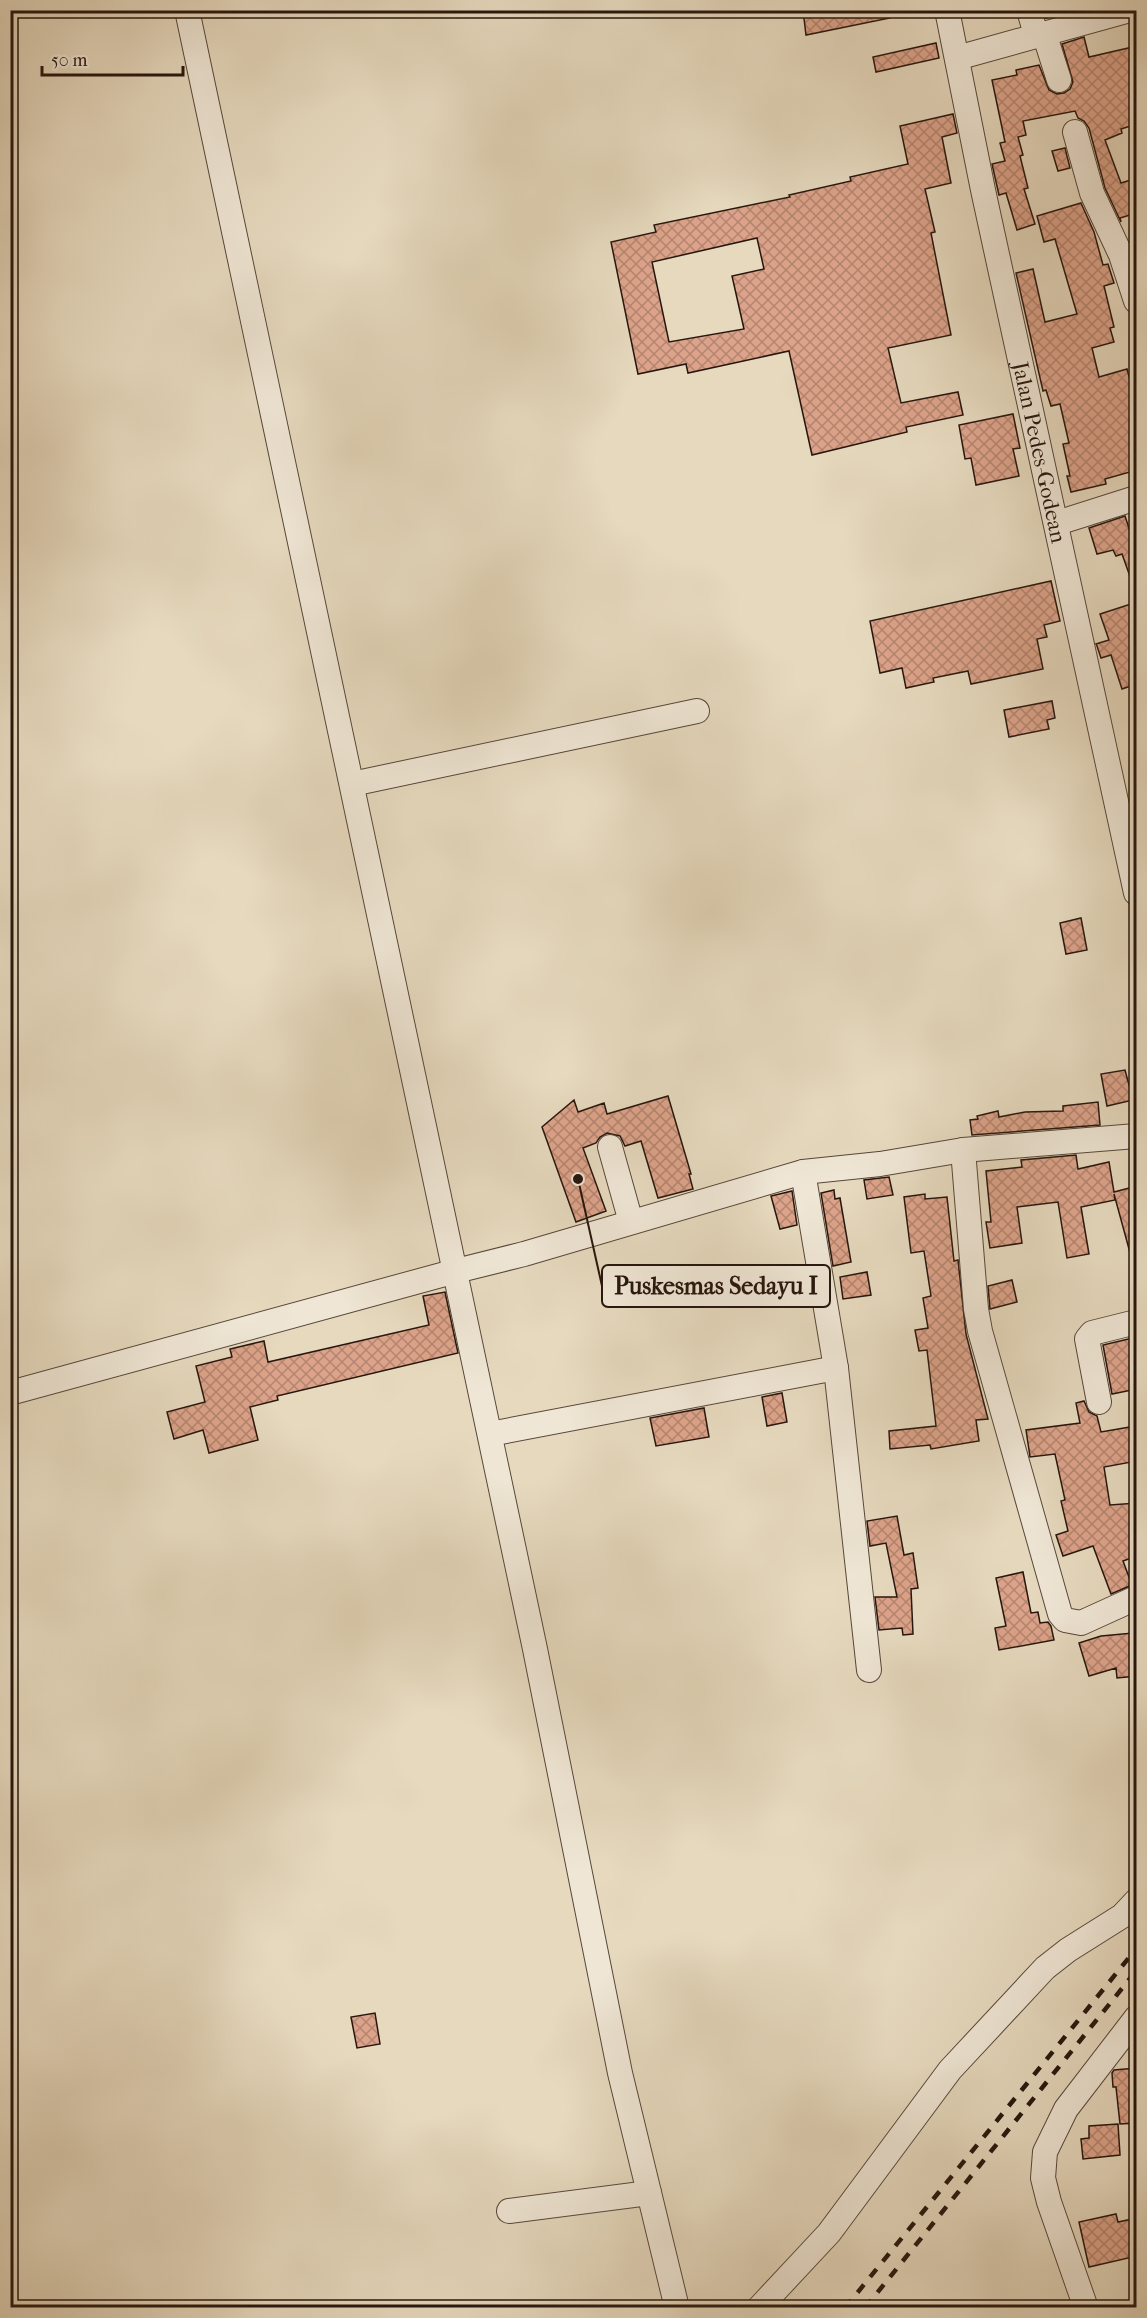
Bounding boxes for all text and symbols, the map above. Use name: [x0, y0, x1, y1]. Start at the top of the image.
scale bar: [42, 39, 183, 77]
text: 50 m: [51, 50, 88, 71]
street label: Jalan Pedes-Godean: [1006, 358, 1072, 546]
callout: Puskesmas Sedayu I: [602, 1265, 830, 1307]
text: Puskesmas Sedayu I: [614, 1272, 818, 1300]

